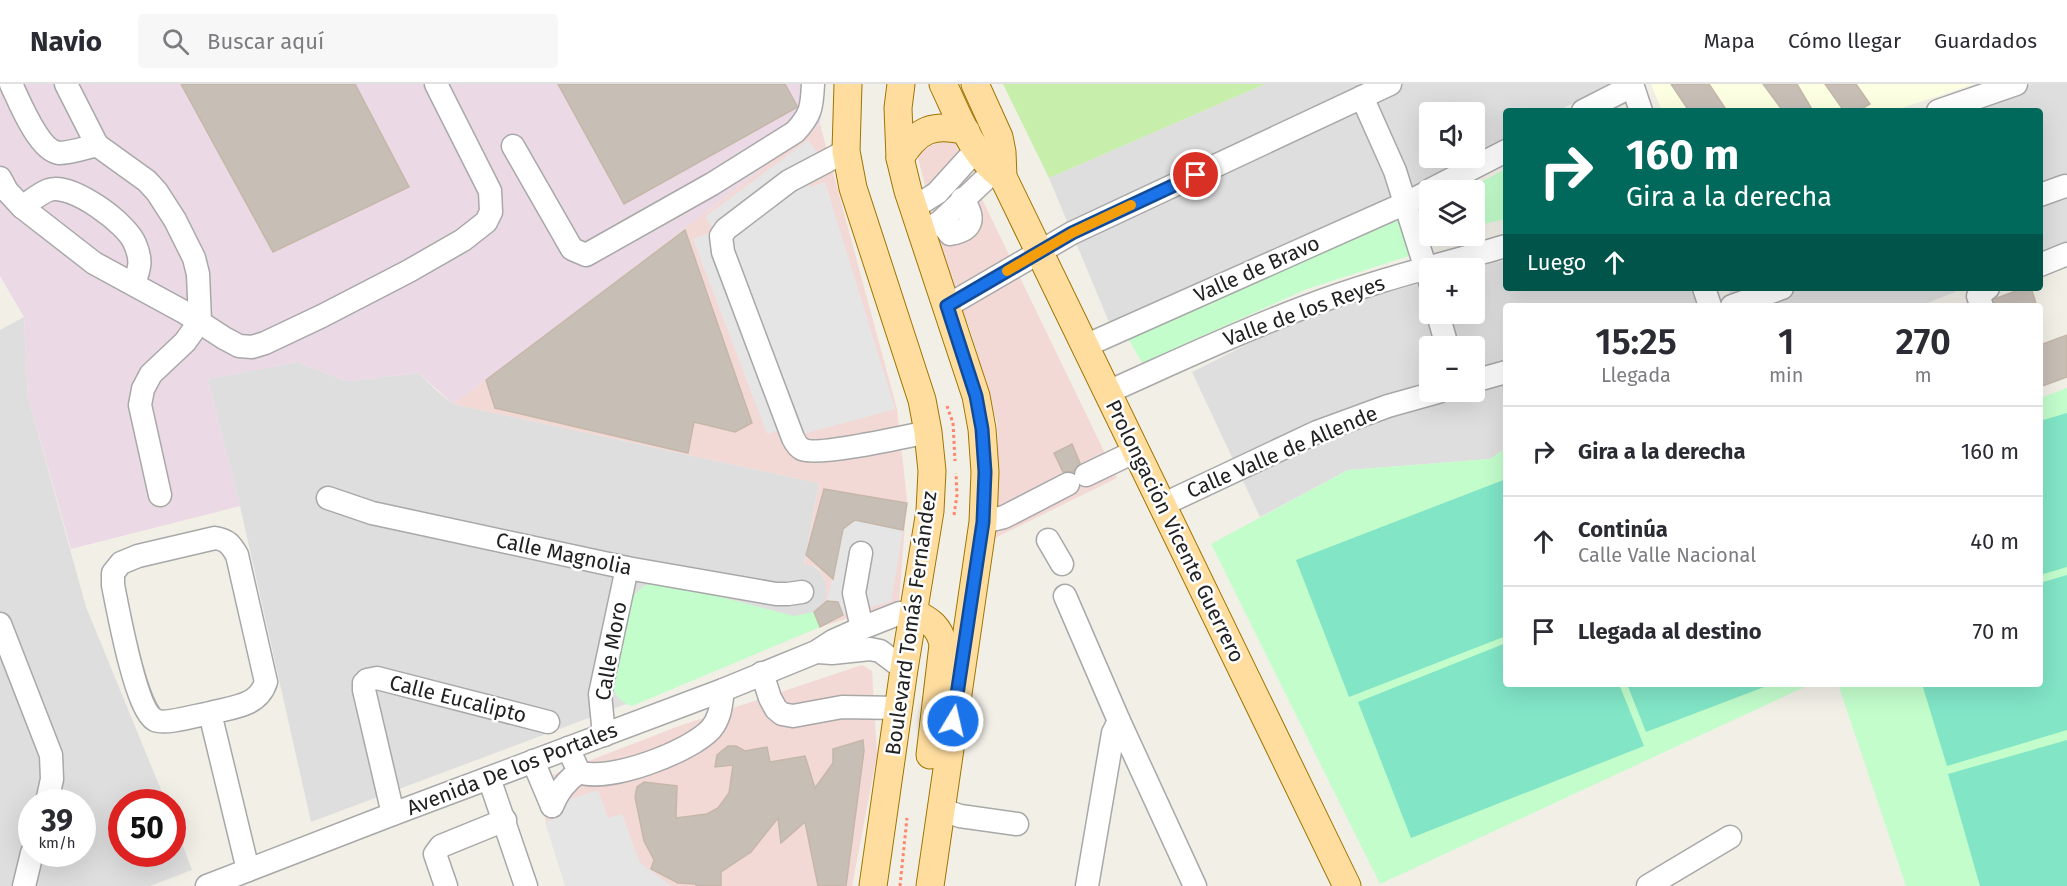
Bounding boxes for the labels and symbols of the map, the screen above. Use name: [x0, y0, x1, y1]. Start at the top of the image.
pin: [1170, 149, 1221, 200]
street label: Valle de Bravo: [1190, 230, 1324, 308]
street label: Valle de los Reyes: [1220, 270, 1388, 352]
street label: Prolongación Vicente Guerrero: [1100, 395, 1250, 667]
street label: Calle Valle de Allende: [1183, 400, 1381, 504]
street label: Boulevard Tomás Fernández: [880, 489, 942, 757]
street label: Calle Magnolia: [494, 527, 634, 581]
street label: Calle Moro: [589, 599, 633, 703]
street label: Calle Eucalipto: [387, 669, 529, 729]
position arrow: [921, 689, 985, 753]
street label: Avenida De los Portales: [403, 717, 621, 821]
speed limit sign: 50: [108, 789, 186, 867]

